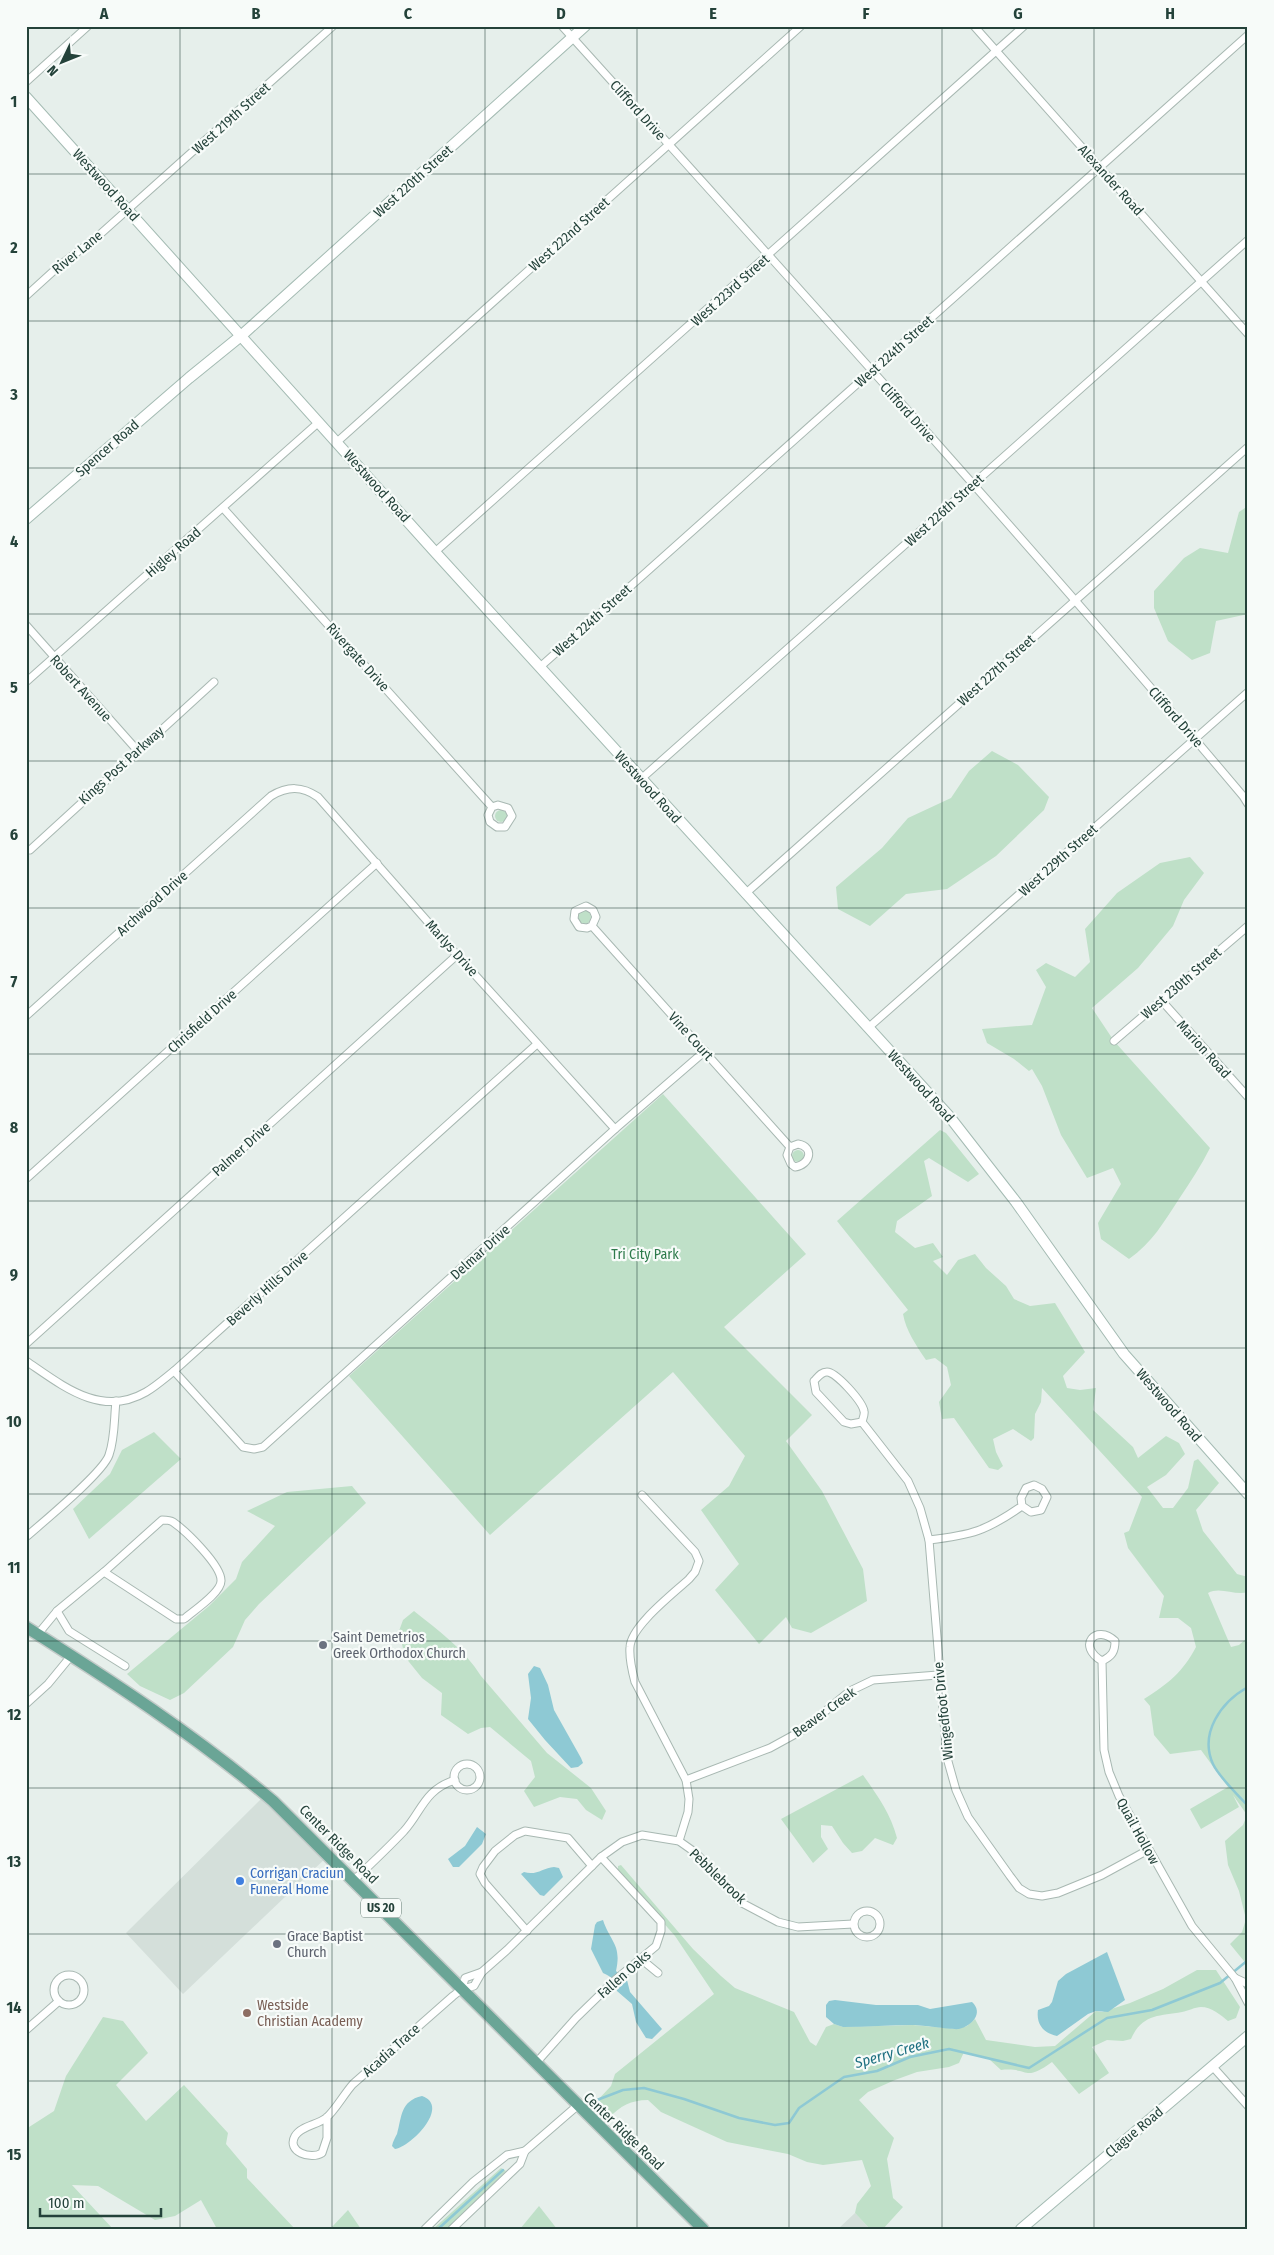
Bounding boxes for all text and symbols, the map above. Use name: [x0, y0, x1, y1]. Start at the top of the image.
text: A: [99, 4, 109, 23]
text: B: [252, 4, 261, 23]
text: C: [404, 4, 413, 23]
text: D: [556, 4, 566, 23]
text: E: [709, 4, 717, 23]
text: F: [862, 4, 870, 23]
text: G: [1013, 4, 1023, 23]
text: H: [1165, 4, 1175, 23]
north arrow: [38, 38, 88, 88]
text: N: [44, 62, 62, 79]
street label: Clifford Drive: [606, 77, 669, 144]
street label: West 219th Street: [189, 79, 274, 158]
text: 1: [11, 92, 17, 111]
street label: West 220th Street: [370, 141, 457, 221]
street label: Alexander Road: [1074, 141, 1147, 219]
street label: Westwood Road: [69, 146, 143, 225]
street label: West 222nd Street: [526, 194, 613, 275]
street label: River Lane: [49, 227, 106, 278]
text: 2: [9, 238, 18, 257]
street label: West 223rd Street: [688, 251, 773, 330]
street label: West 224th Street: [852, 311, 937, 391]
street label: Clifford Drive: [876, 379, 939, 446]
text: 3: [9, 385, 18, 404]
street label: Spencer Road: [72, 416, 143, 481]
street label: Westwood Road: [340, 447, 414, 526]
street label: West 226th Street: [901, 470, 988, 550]
street label: Higley Road: [142, 524, 204, 581]
text: 4: [10, 532, 18, 551]
street label: West 224th Street: [550, 580, 635, 660]
street label: Rivergate Drive: [322, 620, 393, 695]
street label: West 227th Street: [954, 631, 1039, 710]
street label: Robert Avenue: [46, 651, 115, 725]
text: 5: [10, 678, 18, 697]
street label: Clifford Drive: [1145, 683, 1207, 751]
street label: Kings Post Parkway: [75, 722, 168, 808]
street label: Westwood Road: [611, 748, 685, 827]
street label: West 229th Street: [1016, 820, 1101, 900]
text: 6: [10, 825, 18, 844]
street label: Archwood Drive: [113, 867, 191, 940]
street label: Marlys Drive: [422, 917, 482, 980]
street label: West 230th Street: [1138, 944, 1225, 1023]
text: 7: [11, 972, 18, 991]
street label: Chrisfield Drive: [164, 986, 240, 1057]
street label: Vine Court: [664, 1009, 717, 1064]
street label: Marion Road: [1173, 1017, 1234, 1082]
street label: Westwood Road: [884, 1047, 958, 1126]
text: 8: [10, 1118, 19, 1137]
street label: Palmer Drive: [209, 1119, 274, 1180]
street label: Delmar Drive: [447, 1221, 514, 1284]
park label: Tri City Park: [611, 1246, 679, 1263]
street label: Beverly Hills Drive: [223, 1247, 312, 1329]
text: 9: [10, 1265, 18, 1284]
street label: Westwood Road: [1132, 1365, 1205, 1445]
text: 10: [6, 1412, 22, 1431]
text: 11: [7, 1558, 21, 1577]
place label: Saint Demetrios Greek Orthodox Church: [333, 1629, 466, 1662]
marker: Saint Demetrios Greek Orthodox Church: [317, 1639, 329, 1651]
street label: Wingedfoot Drive: [930, 1661, 957, 1761]
street label: Beaver Creek: [789, 1683, 860, 1741]
text: 12: [7, 1705, 22, 1724]
street label: Quail Hollow: [1112, 1795, 1163, 1867]
street label: Center Ridge Road: [296, 1801, 382, 1887]
street label: Pebblebrook: [686, 1845, 750, 1908]
text: 13: [7, 1852, 22, 1871]
place label: Corrigan Craciun Funeral Home: [250, 1865, 344, 1898]
marker: Corrigan Craciun Funeral Home: [234, 1875, 246, 1887]
road number: US 20: [361, 1899, 401, 1918]
place label: Grace Baptist Church: [287, 1928, 363, 1961]
marker: Grace Baptist Church: [271, 1938, 283, 1950]
street label: Fallen Oaks: [594, 1947, 654, 2002]
place label: Westside Christian Academy: [257, 1997, 364, 2030]
text: 14: [7, 1998, 22, 2017]
marker: Westside Christian Academy: [241, 2007, 253, 2019]
street label: Acadia Trace: [359, 2020, 424, 2081]
water label: Sperry Creek: [852, 2034, 932, 2072]
street label: Center Ridge Road: [580, 2089, 667, 2174]
street label: Clague Road: [1102, 2103, 1167, 2161]
text: 15: [7, 2145, 21, 2164]
scale bar: [40, 2185, 161, 2217]
text: 100 m: [48, 2194, 85, 2212]

